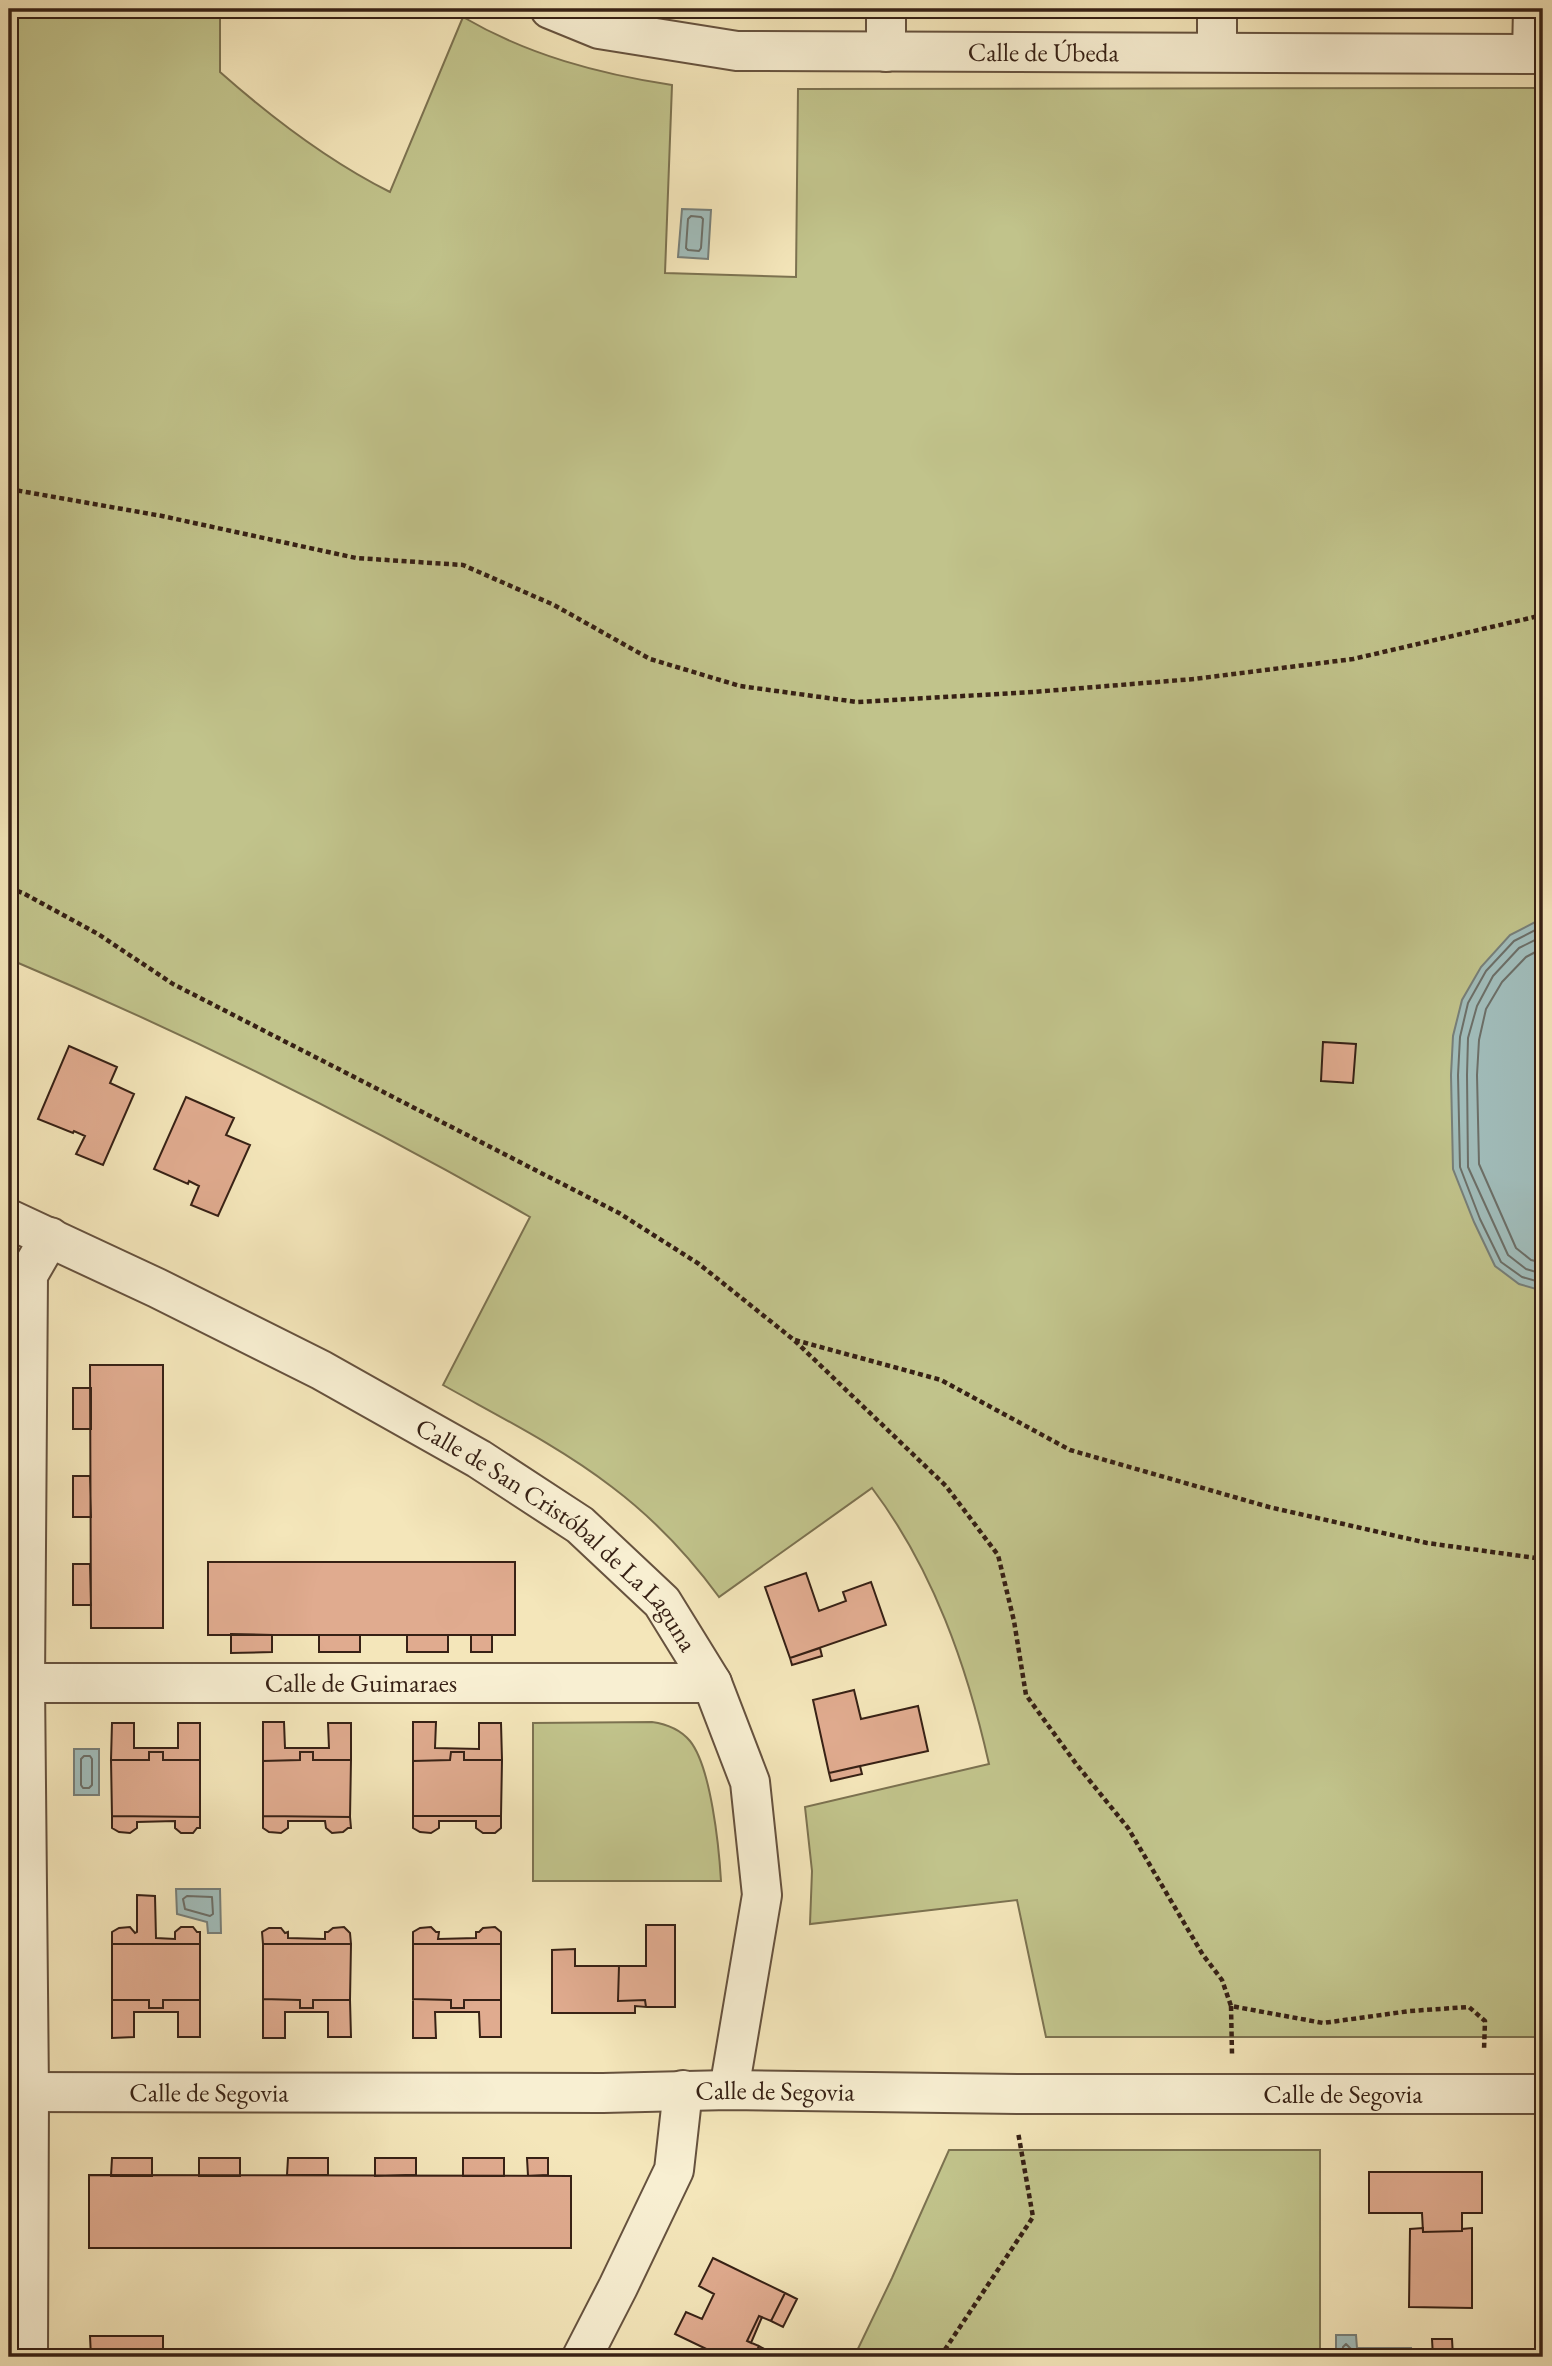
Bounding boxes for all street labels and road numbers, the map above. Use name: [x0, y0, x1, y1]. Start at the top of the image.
street label: Calle de Úbeda: [968, 35, 1120, 69]
street label: Calle de San Cristóbal de La Laguna: [410, 1410, 706, 1658]
street label: Calle de Guimaraes: [265, 1666, 457, 1700]
street label: Calle de Segovia: [695, 2073, 855, 2109]
street label: Calle de Segovia: [129, 2075, 289, 2109]
street label: Calle de Segovia: [1263, 2077, 1423, 2111]

